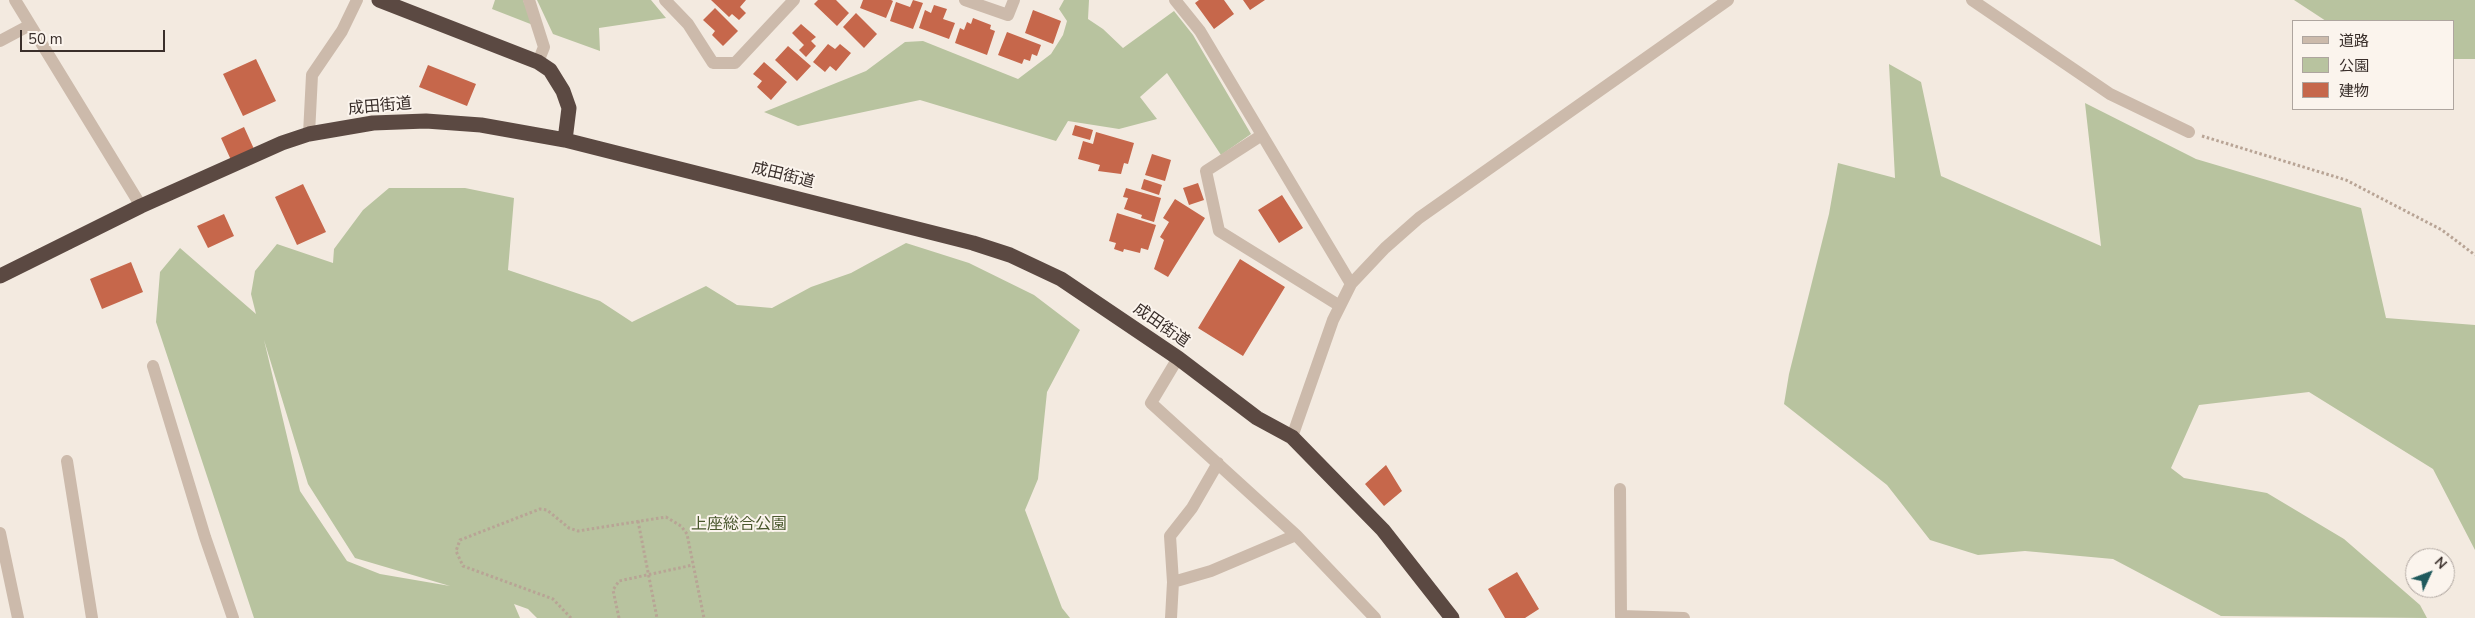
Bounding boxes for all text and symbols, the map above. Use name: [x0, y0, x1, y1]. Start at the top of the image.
scale bar: [22, 20, 168, 52]
legend: [2292, 20, 2455, 110]
text: 50 m: [28, 29, 63, 49]
text: 道路: [2339, 31, 2369, 51]
text: 公園: [2339, 56, 2369, 76]
text: 建物: [2339, 81, 2369, 101]
street label: 成田街道: [347, 95, 413, 119]
street label: 成田街道: [750, 159, 816, 193]
street label: 成田街道: [1129, 300, 1193, 352]
park label: 上座総合公園: [691, 515, 787, 535]
north arrow: [2405, 548, 2455, 598]
text: N: [2430, 553, 2451, 573]

